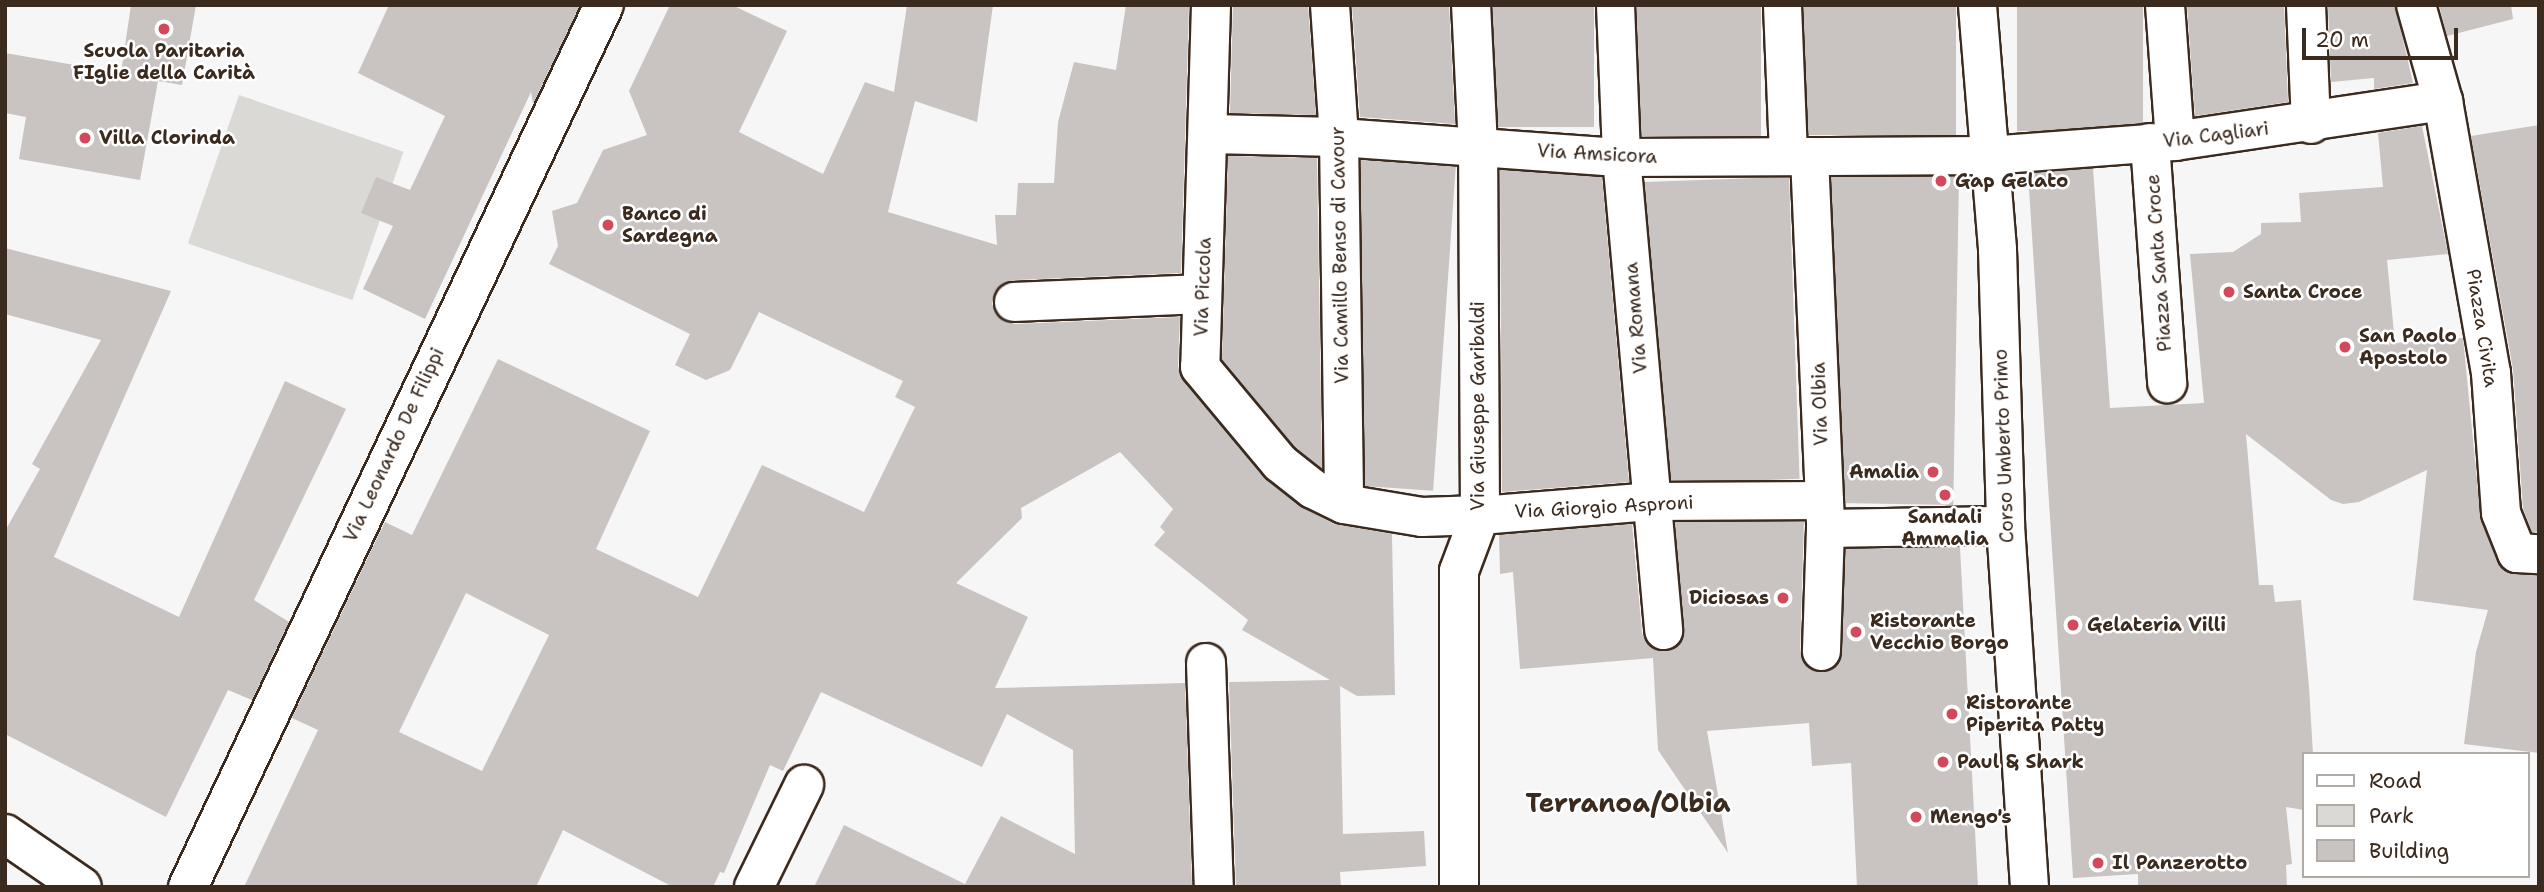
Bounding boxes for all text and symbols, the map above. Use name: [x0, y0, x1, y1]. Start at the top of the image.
scale bar: [2306, 14, 2462, 58]
marker: Scuola Paritaria FIglie della Carità: [156, 21, 172, 37]
text: 20 m: [2315, 26, 2369, 54]
place label: Scuola Paritaria FIglie della Carità: [73, 40, 255, 84]
street label: Via Cagliari: [2162, 117, 2270, 153]
street label: Via Camillo Benso di Cavour: [1326, 126, 1354, 384]
place label: Villa Clorinda: [99, 127, 235, 149]
marker: Villa Clorinda: [77, 130, 93, 146]
street label: Via Amsicora: [1536, 139, 1658, 169]
place label: Gap Gelato: [1955, 170, 2068, 192]
marker: Gap Gelato: [1933, 173, 1949, 189]
street label: Piazza Santa Croce: [2141, 173, 2177, 353]
place label: Banco di Sardegna: [622, 203, 718, 247]
marker: Banco di Sardegna: [600, 217, 616, 233]
street label: Via Piccola: [1190, 237, 1216, 337]
street label: Via Romana: [1620, 261, 1652, 375]
street label: Piazza Civita: [2461, 267, 2503, 389]
place label: Santa Croce: [2243, 281, 2362, 303]
marker: Santa Croce: [2221, 284, 2237, 300]
street label: Via Giuseppe Garibaldi: [1467, 301, 1489, 511]
place label: San Paolo Apostolo: [2359, 325, 2457, 369]
marker: San Paolo Apostolo: [2337, 339, 2353, 355]
street label: Via Leonardo De Filippi: [339, 344, 449, 546]
street label: Corso Umberto Primo: [1989, 349, 2019, 543]
street label: Via Olbia: [1807, 362, 1833, 446]
place label: Amalia: [1849, 461, 1919, 483]
marker: Amalia: [1925, 464, 1941, 480]
marker: Sandali Ammalia: [1937, 487, 1953, 503]
street label: Via Giorgio Asproni: [1514, 491, 1694, 523]
place label: Sandali Ammalia: [1901, 506, 1989, 550]
place label: Diciosas: [1689, 587, 1769, 609]
marker: Diciosas: [1775, 590, 1791, 606]
place label: Ristorante Vecchio Borgo: [1870, 610, 2009, 654]
place label: Gelateria Villi: [2087, 614, 2226, 636]
marker: Gelateria Villi: [2065, 617, 2081, 633]
marker: Ristorante Vecchio Borgo: [1848, 624, 1864, 640]
place label: Ristorante Piperita Patty: [1966, 692, 2104, 736]
marker: Ristorante Piperita Patty: [1944, 706, 1960, 722]
place label: Paul & Shark: [1957, 751, 2084, 773]
legend: [2302, 752, 2530, 878]
marker: Paul & Shark: [1935, 754, 1951, 770]
text: Road: [2369, 767, 2422, 795]
district label: Terranoa/Olbia: [1526, 787, 1730, 819]
text: Park: [2369, 802, 2414, 830]
place label: Mengo's: [1930, 806, 2012, 828]
marker: Mengo's: [1908, 809, 1924, 825]
text: Building: [2369, 837, 2449, 865]
place label: Il Panzerotto: [2112, 852, 2247, 874]
marker: Il Panzerotto: [2090, 855, 2106, 871]

